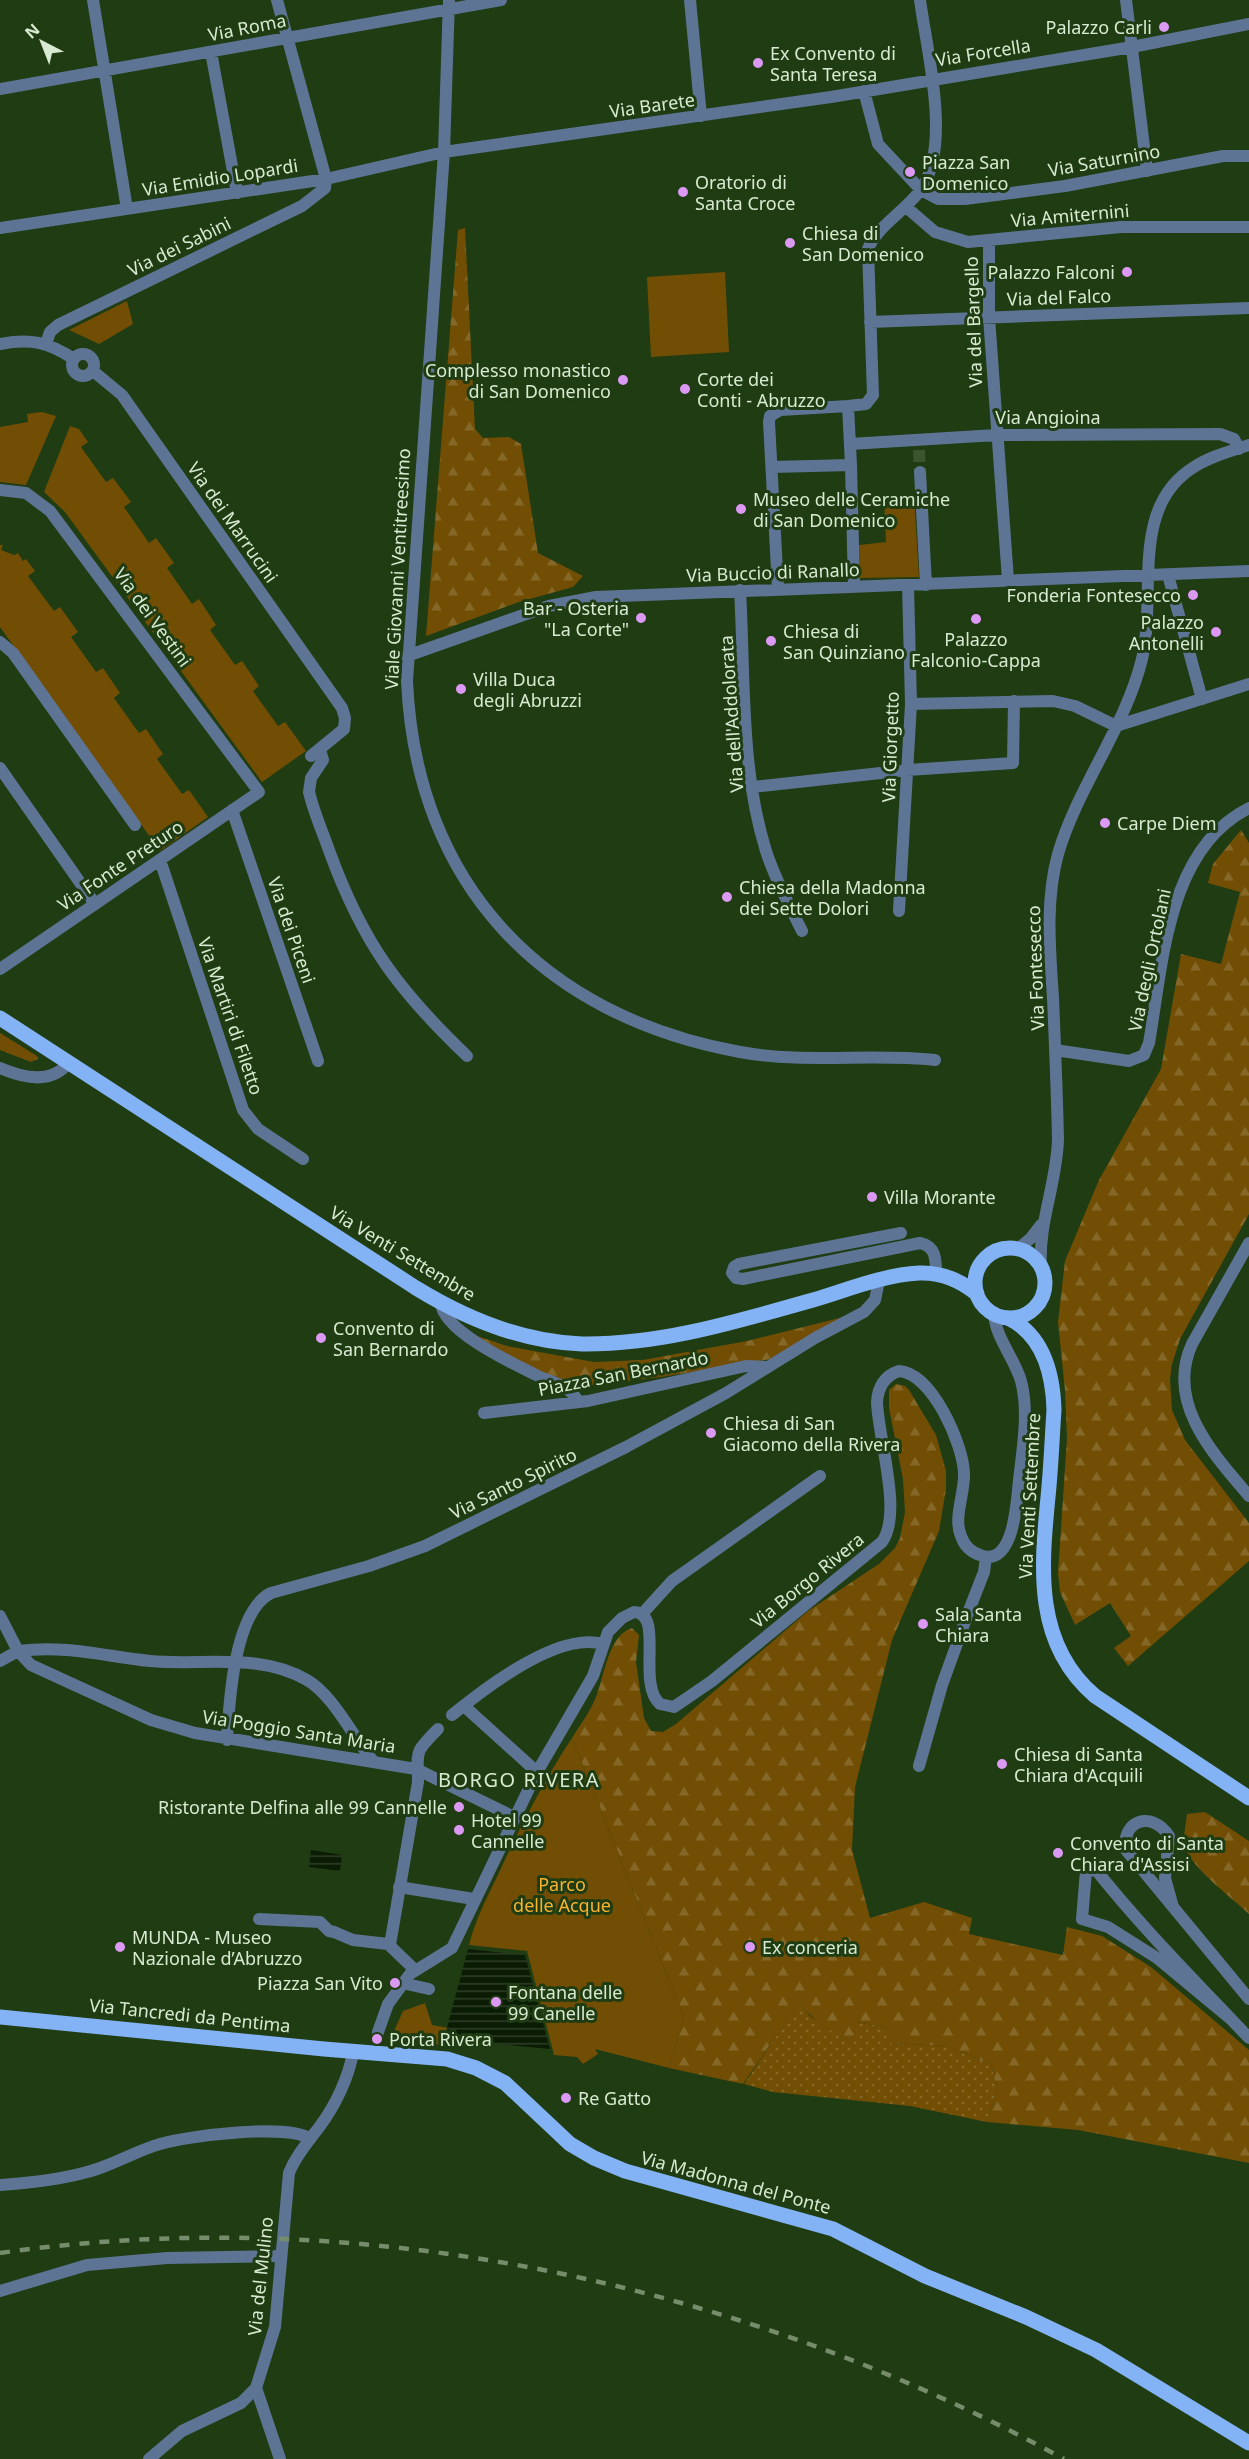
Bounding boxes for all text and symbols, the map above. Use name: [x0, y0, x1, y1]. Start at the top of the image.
street label: Via Roma: [206, 8, 288, 46]
north arrow: [12, 12, 72, 72]
place label: Palazzo Carli: [1046, 15, 1152, 39]
text: N: [20, 18, 44, 43]
marker: Palazzo Carli: [1157, 20, 1171, 34]
street label: Via Forcella: [934, 33, 1032, 71]
place label: Ex Convento di Santa Teresa: [770, 41, 896, 86]
marker: Ex Convento di Santa Teresa: [751, 56, 765, 70]
street label: Via Barete: [608, 87, 696, 123]
street label: Via Saturnino: [1046, 138, 1162, 182]
place label: Piazza San Domenico: [922, 150, 1010, 195]
street label: Via Emidio Lopardi: [140, 153, 300, 201]
marker: Piazza San Domenico: [903, 165, 917, 179]
place label: Oratorio di Santa Croce: [695, 170, 796, 215]
marker: Oratorio di Santa Croce: [676, 185, 690, 199]
street label: Via Amiternini: [1010, 198, 1130, 232]
street label: Via dei Sabini: [123, 211, 235, 281]
place label: Chiesa di San Domenico: [802, 221, 924, 266]
marker: Chiesa di San Domenico: [783, 236, 797, 250]
street label: Via del Bargello: [959, 256, 987, 388]
place label: Palazzo Falconi: [987, 260, 1115, 284]
marker: Palazzo Falconi: [1120, 265, 1134, 279]
street label: Via del Falco: [1006, 283, 1112, 311]
place label: Complesso monastico di San Domenico: [425, 358, 611, 403]
place label: Corte dei Conti - Abruzzo: [697, 367, 826, 412]
marker: Complesso monastico di San Domenico: [616, 373, 630, 387]
marker: Corte dei Conti - Abruzzo: [678, 382, 692, 396]
street label: Via Angioina: [995, 405, 1101, 429]
street label: Viale Giovanni Ventitreesimo: [379, 448, 415, 690]
street label: Via dei Marrucini: [182, 457, 284, 587]
place label: Museo delle Ceramiche di San Domenico: [753, 487, 950, 532]
marker: Museo delle Ceramiche di San Domenico: [734, 502, 748, 516]
street label: Via Buccio di Ranallo: [686, 557, 860, 587]
street label: Via dei Vestini: [109, 563, 197, 671]
place label: Fonderia Fontesecco: [1007, 583, 1181, 607]
marker: Fonderia Fontesecco: [1186, 588, 1200, 602]
place label: Bar - Osteria "La Corte": [523, 596, 629, 641]
place label: Palazzo Antonelli: [1129, 610, 1204, 655]
marker: Bar - Osteria "La Corte": [634, 611, 648, 625]
marker: Palazzo Falconio-Cappa: [969, 612, 983, 626]
place label: Chiesa di San Quinziano: [783, 619, 905, 664]
marker: Palazzo Antonelli: [1209, 625, 1223, 639]
place label: Palazzo Falconio-Cappa: [911, 627, 1041, 672]
marker: Chiesa di San Quinziano: [764, 634, 778, 648]
street label: Via dell'Addolorata: [714, 635, 748, 793]
place label: Villa Duca degli Abruzzi: [473, 667, 582, 712]
marker: Villa Duca degli Abruzzi: [454, 682, 468, 696]
street label: Via Giorgetto: [876, 691, 904, 803]
place label: Carpe Diem: [1117, 811, 1217, 835]
street label: Via Fonte Preturo: [53, 814, 187, 916]
marker: Carpe Diem: [1098, 816, 1112, 830]
street label: Via dei Piceni: [263, 874, 321, 986]
place label: Chiesa della Madonna dei Sette Dolori: [739, 875, 926, 920]
street label: Via degli Ortolani: [1122, 886, 1176, 1034]
marker: Chiesa della Madonna dei Sette Dolori: [720, 890, 734, 904]
street label: Via Fontesecco: [1021, 905, 1049, 1031]
street label: Via Martiri di Filetto: [193, 934, 269, 1098]
place label: Villa Morante: [884, 1185, 996, 1209]
marker: Villa Morante: [865, 1190, 879, 1204]
street label: Via Venti Settembre: [326, 1200, 480, 1306]
place label: Convento di San Bernardo: [333, 1316, 448, 1361]
marker: Convento di San Bernardo: [314, 1331, 328, 1345]
street label: Piazza San Bernardo: [536, 1345, 710, 1401]
place label: Chiesa di San Giacomo della Rivera: [723, 1411, 900, 1456]
street label: Via Venti Settembre: [1013, 1412, 1045, 1580]
marker: Chiesa di San Giacomo della Rivera: [704, 1426, 718, 1440]
street label: Via Santo Spirito: [446, 1442, 580, 1524]
street label: Via Borgo Rivera: [745, 1527, 869, 1633]
place label: Sala Santa Chiara: [935, 1602, 1022, 1647]
marker: Sala Santa Chiara: [916, 1617, 930, 1631]
street label: Via Poggio Santa Maria: [201, 1704, 397, 1758]
place label: Chiesa di Santa Chiara d'Acquili: [1014, 1742, 1143, 1787]
marker: Chiesa di Santa Chiara d'Acquili: [995, 1757, 1009, 1771]
district label: BORGO RIVERA: [438, 1766, 600, 1793]
place label: Ristorante Delfina alle 99 Cannelle: [158, 1795, 447, 1819]
marker: Ristorante Delfina alle 99 Cannelle: [452, 1800, 466, 1814]
place label: Hotel 99 Cannelle: [471, 1808, 544, 1853]
marker: Hotel 99 Cannelle: [452, 1823, 466, 1837]
place label: Convento di Santa Chiara d'Assisi: [1070, 1831, 1224, 1876]
marker: Convento di Santa Chiara d'Assisi: [1051, 1846, 1065, 1860]
park label: Parco delle Acque: [513, 1872, 611, 1917]
place label: MUNDA - Museo Nazionale d’Abruzzo: [132, 1925, 302, 1970]
place label: Ex conceria: [762, 1935, 858, 1959]
marker: MUNDA - Museo Nazionale d’Abruzzo: [113, 1940, 127, 1954]
marker: Ex conceria: [743, 1940, 757, 1954]
place label: Piazza San Vito: [257, 1971, 383, 1995]
marker: Piazza San Vito: [388, 1976, 402, 1990]
place label: Fontana delle 99 Canelle: [508, 1980, 623, 2025]
street label: Via Tancredi da Pentima: [88, 1992, 292, 2038]
marker: Fontana delle 99 Canelle: [489, 1995, 503, 2009]
place label: Porta Rivera: [389, 2027, 492, 2051]
marker: Porta Rivera: [370, 2032, 384, 2046]
place label: Re Gatto: [578, 2086, 651, 2110]
marker: Re Gatto: [559, 2091, 573, 2105]
street label: Via Madonna del Ponte: [638, 2145, 834, 2219]
street label: Via del Mulino: [242, 2215, 278, 2337]

